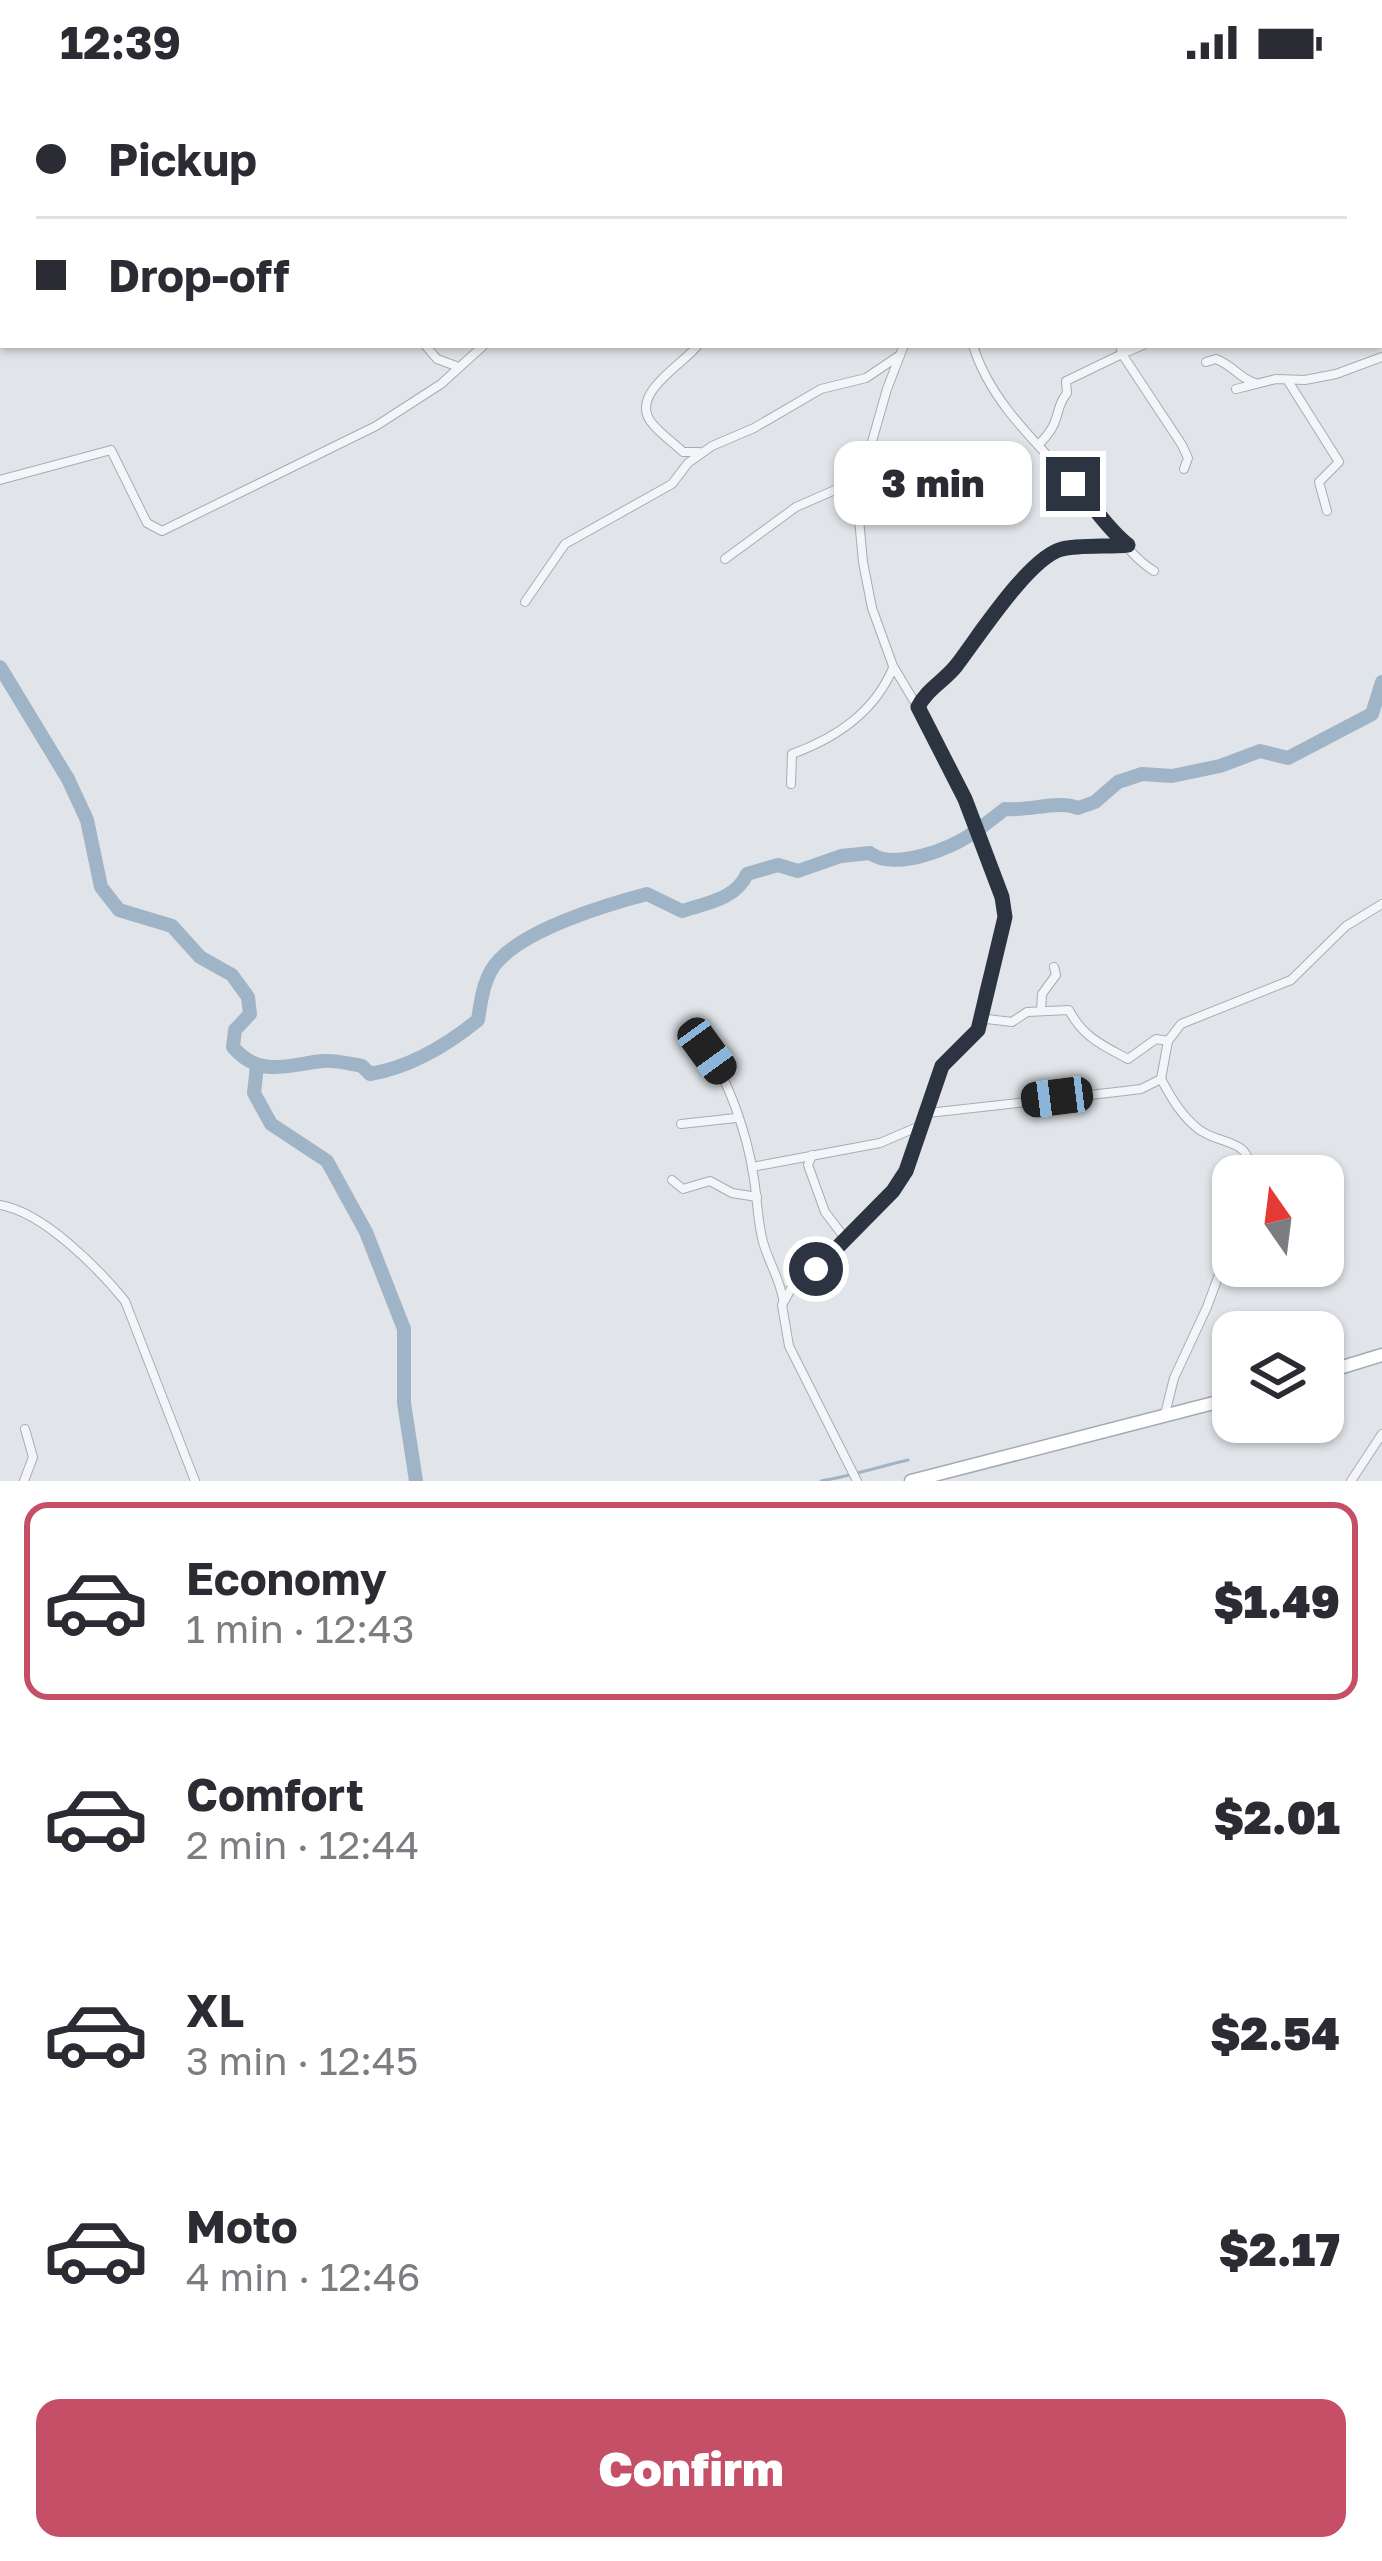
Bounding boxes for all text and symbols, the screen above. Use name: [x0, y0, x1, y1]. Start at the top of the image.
text: 12:39: [60, 15, 181, 69]
text: Pickup: [108, 132, 257, 186]
text: Drop-off: [108, 248, 289, 302]
callout: 3 min: [833, 442, 1031, 526]
route end: [1046, 457, 1100, 511]
text: 3 min: [881, 459, 985, 506]
car: [671, 1011, 743, 1091]
car: [1019, 1075, 1095, 1119]
north arrow: [1212, 1155, 1344, 1287]
map controls: [1212, 1155, 1344, 1443]
route start: [789, 1242, 843, 1296]
button: layers: [1212, 1311, 1344, 1443]
icon: car: [42, 1547, 150, 1655]
text: Economy: [186, 1551, 387, 1605]
text: $1.49: [1213, 1574, 1340, 1628]
text: 1 min · 12:43: [186, 1605, 415, 1652]
icon: car: [42, 1763, 150, 1871]
text: Comfort: [186, 1767, 364, 1821]
text: $2.01: [1214, 1790, 1340, 1844]
text: 2 min · 12:44: [186, 1821, 419, 1868]
icon: car: [42, 1979, 150, 2087]
text: XL: [186, 1983, 244, 2037]
text: $2.54: [1210, 2006, 1340, 2060]
text: 3 min · 12:45: [186, 2037, 418, 2084]
icon: car: [42, 2195, 150, 2303]
text: Moto: [186, 2199, 298, 2253]
text: $2.17: [1219, 2222, 1340, 2276]
text: 4 min · 12:46: [186, 2253, 420, 2300]
button: Confirm: [36, 2399, 1346, 2537]

